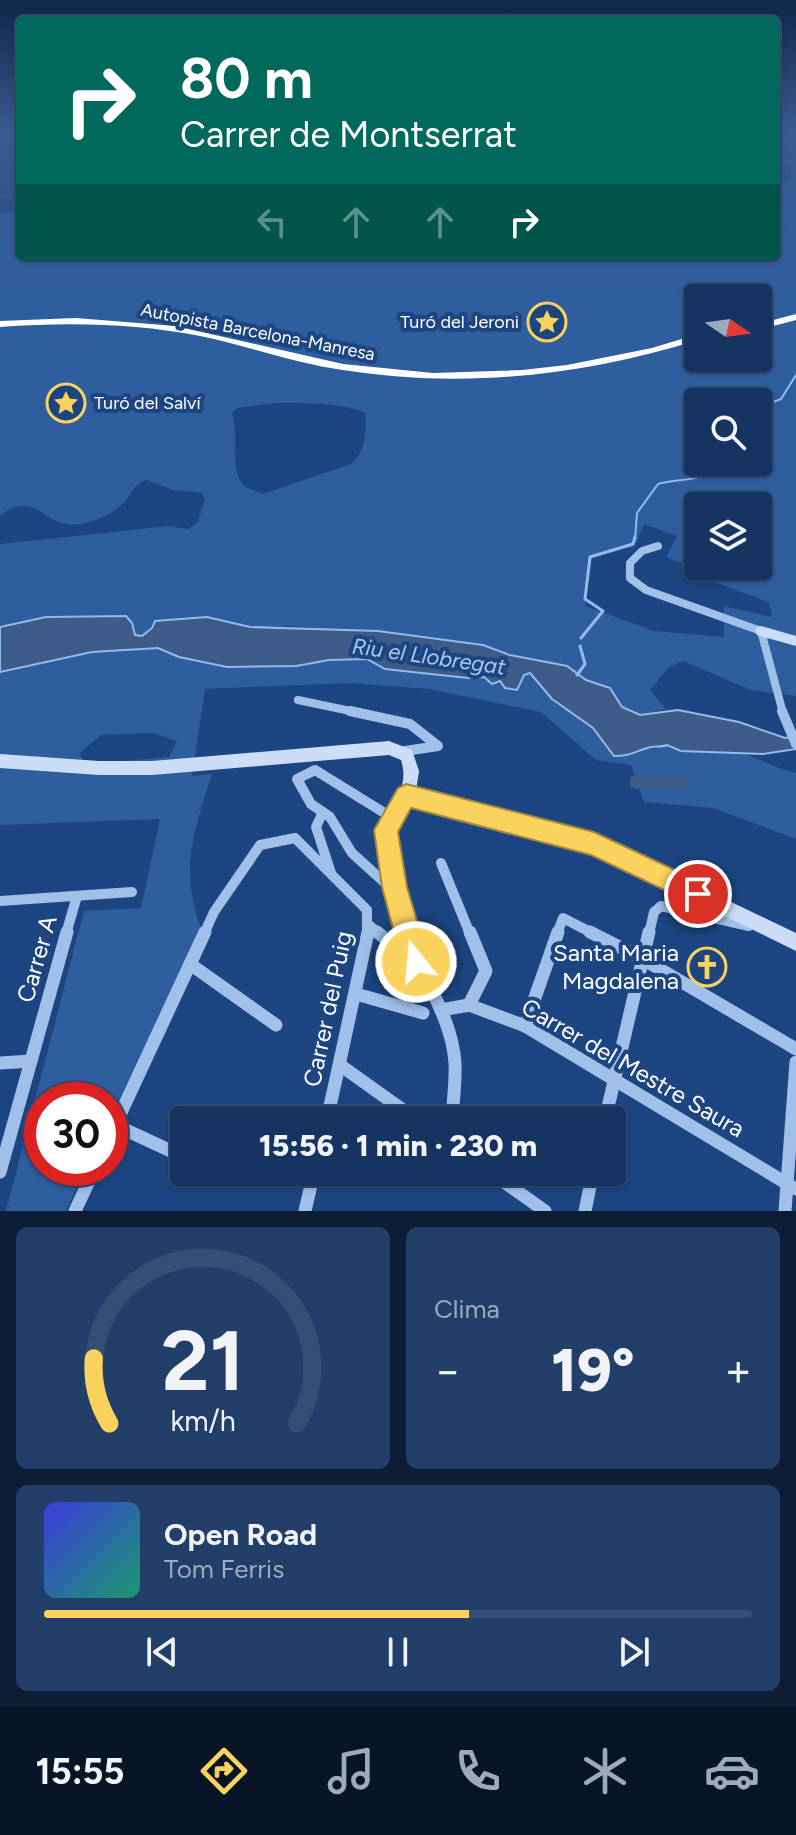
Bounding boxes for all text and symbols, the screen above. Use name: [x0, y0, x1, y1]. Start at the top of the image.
text: 80 m: [180, 45, 313, 112]
icon: right: [48, 48, 152, 152]
text: Carrer de Montserrat: [180, 113, 517, 156]
icon: left: [250, 200, 294, 244]
icon: ahead: [334, 200, 378, 244]
icon: ahead: [418, 200, 462, 244]
icon: right: [502, 200, 546, 244]
north arrow: [684, 284, 772, 372]
map controls: [684, 284, 772, 580]
street label: Autopista Barcelona-Manresa: [139, 299, 377, 365]
place icon: Turó del Jeroni: [526, 301, 568, 343]
place label: Turó del Jeroni: [400, 311, 519, 333]
place icon: Turó del Salví: [45, 382, 87, 424]
button: search: [684, 388, 772, 476]
place label: Turó del Salví: [94, 392, 201, 414]
button: layers: [684, 492, 772, 580]
water label: Riu el Llobregat: [350, 632, 508, 681]
pin: [664, 860, 732, 928]
icon: arrive: [676, 872, 720, 916]
street label: Carrer A: [10, 911, 63, 1006]
position arrow: [374, 920, 458, 1004]
street label: Carrer del Puig: [297, 929, 358, 1089]
place label: Santa Maria Magdalena: [553, 938, 679, 995]
church icon: Santa Maria Magdalena: [686, 946, 728, 988]
street label: Carrer del Mestre Saura: [517, 992, 750, 1143]
speed limit sign: 30: [24, 1082, 128, 1186]
text: 15:56 · 1 min · 230 m: [259, 1127, 537, 1164]
text: Clima: [434, 1293, 500, 1325]
text: 21: [161, 1311, 245, 1411]
text: 19°: [551, 1334, 635, 1406]
text: −: [434, 1344, 461, 1397]
text: +: [725, 1344, 752, 1397]
text: km/h: [170, 1404, 236, 1438]
text: Open Road: [164, 1516, 317, 1553]
text: Tom Ferris: [164, 1553, 284, 1585]
icon: previous: [140, 1630, 184, 1674]
icon: pause: [376, 1630, 420, 1674]
icon: next: [612, 1630, 656, 1674]
icon: directions: [196, 1743, 252, 1799]
icon: music: [323, 1743, 379, 1799]
icon: phone: [450, 1743, 506, 1799]
icon: climate: [577, 1743, 633, 1799]
icon: car: [704, 1743, 760, 1799]
text: 15:55: [36, 1750, 124, 1793]

